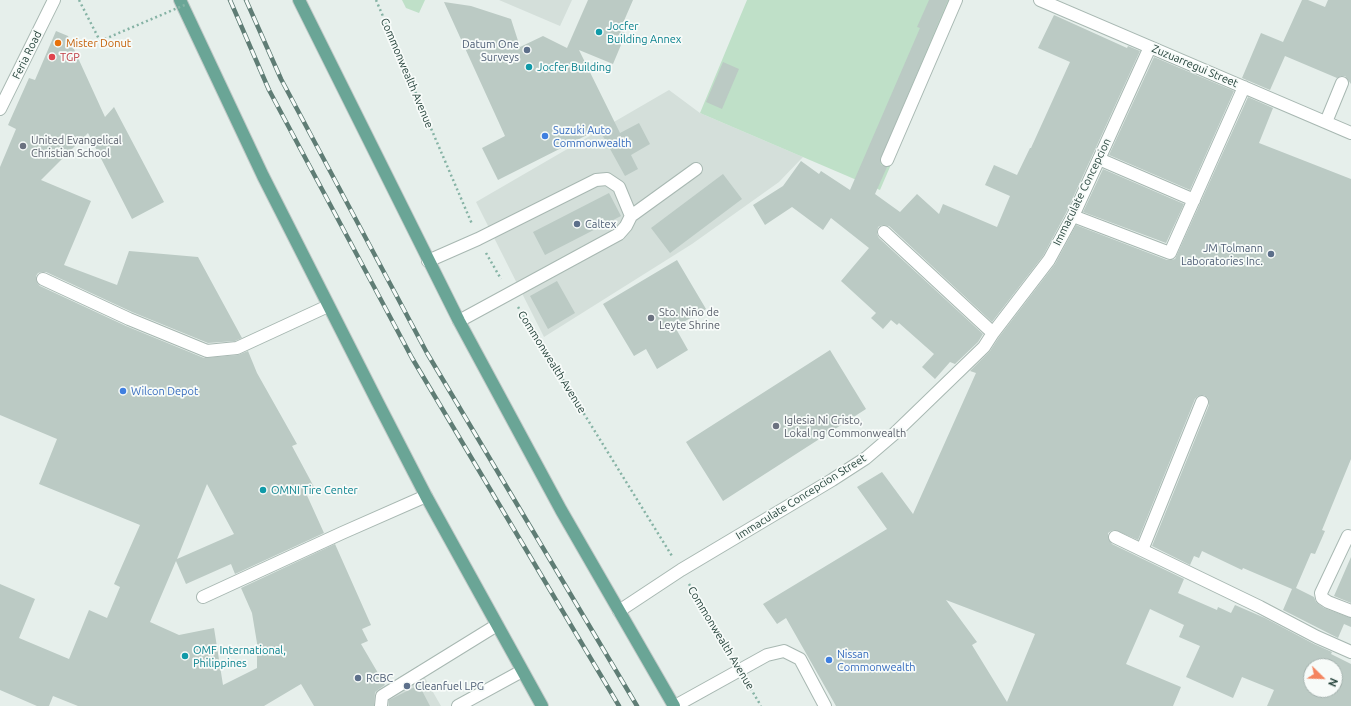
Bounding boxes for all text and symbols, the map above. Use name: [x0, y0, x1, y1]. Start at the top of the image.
street label: Commonwealth Avenue: [378, 16, 436, 130]
place label: Jocfer Building Annex: [607, 19, 681, 45]
marker: Jocfer Building Annex: [594, 27, 604, 37]
street label: Feria Road: [10, 29, 44, 81]
place label: Mister Donut: [66, 36, 131, 50]
place label: Datum One Surveys: [462, 37, 519, 63]
marker: Mister Donut: [53, 38, 63, 48]
street label: Zuzuarregui Street: [1150, 42, 1240, 90]
marker: Datum One Surveys: [522, 45, 532, 55]
place label: TGP: [60, 50, 80, 64]
marker: TGP: [47, 52, 57, 62]
place label: Jocfer Building: [537, 60, 611, 74]
marker: Jocfer Building: [524, 62, 534, 72]
place label: Suzuki Auto Commonwealth: [553, 123, 632, 149]
marker: Suzuki Auto Commonwealth: [540, 131, 550, 141]
place label: United Evangelical Christian School: [31, 133, 122, 159]
street label: Immaculate Concepcion: [1050, 136, 1114, 248]
marker: United Evangelical Christian School: [18, 141, 28, 151]
place label: Caltex: [585, 217, 616, 231]
marker: Caltex: [572, 219, 582, 229]
place label: JM Tolmann Laboratories Inc.: [1181, 241, 1263, 267]
marker: JM Tolmann Laboratories Inc.: [1266, 249, 1276, 259]
place label: Sto. Niño de Leyte Shrine: [659, 305, 720, 331]
street label: Commonwealth Avenue: [515, 308, 589, 416]
marker: Sto. Niño de Leyte Shrine: [646, 313, 656, 323]
place label: Wilcon Depot: [131, 384, 198, 398]
marker: Wilcon Depot: [118, 386, 128, 396]
place label: Iglesia Ni Cristo, Lokal ng Commonwealth: [784, 413, 906, 439]
marker: Iglesia Ni Cristo, Lokal ng Commonwealth: [771, 421, 781, 431]
street label: Immaculate Concepcion Street: [733, 451, 869, 543]
place label: OMNI Tire Center: [271, 483, 358, 497]
marker: OMNI Tire Center: [258, 485, 268, 495]
street label: Commonwealth Avenue: [685, 584, 757, 692]
place label: OMF International, Philippines: [193, 643, 286, 669]
place label: Nissan Commonwealth: [837, 647, 916, 673]
marker: OMF International, Philippines: [180, 651, 190, 661]
marker: Nissan Commonwealth: [824, 655, 834, 665]
north arrow: [1303, 658, 1343, 698]
place label: RCBC: [366, 671, 393, 685]
marker: RCBC: [353, 673, 363, 683]
text: N: [1326, 676, 1340, 688]
place label: Cleanfuel LPG: [415, 679, 484, 693]
marker: Cleanfuel LPG: [402, 681, 412, 691]

